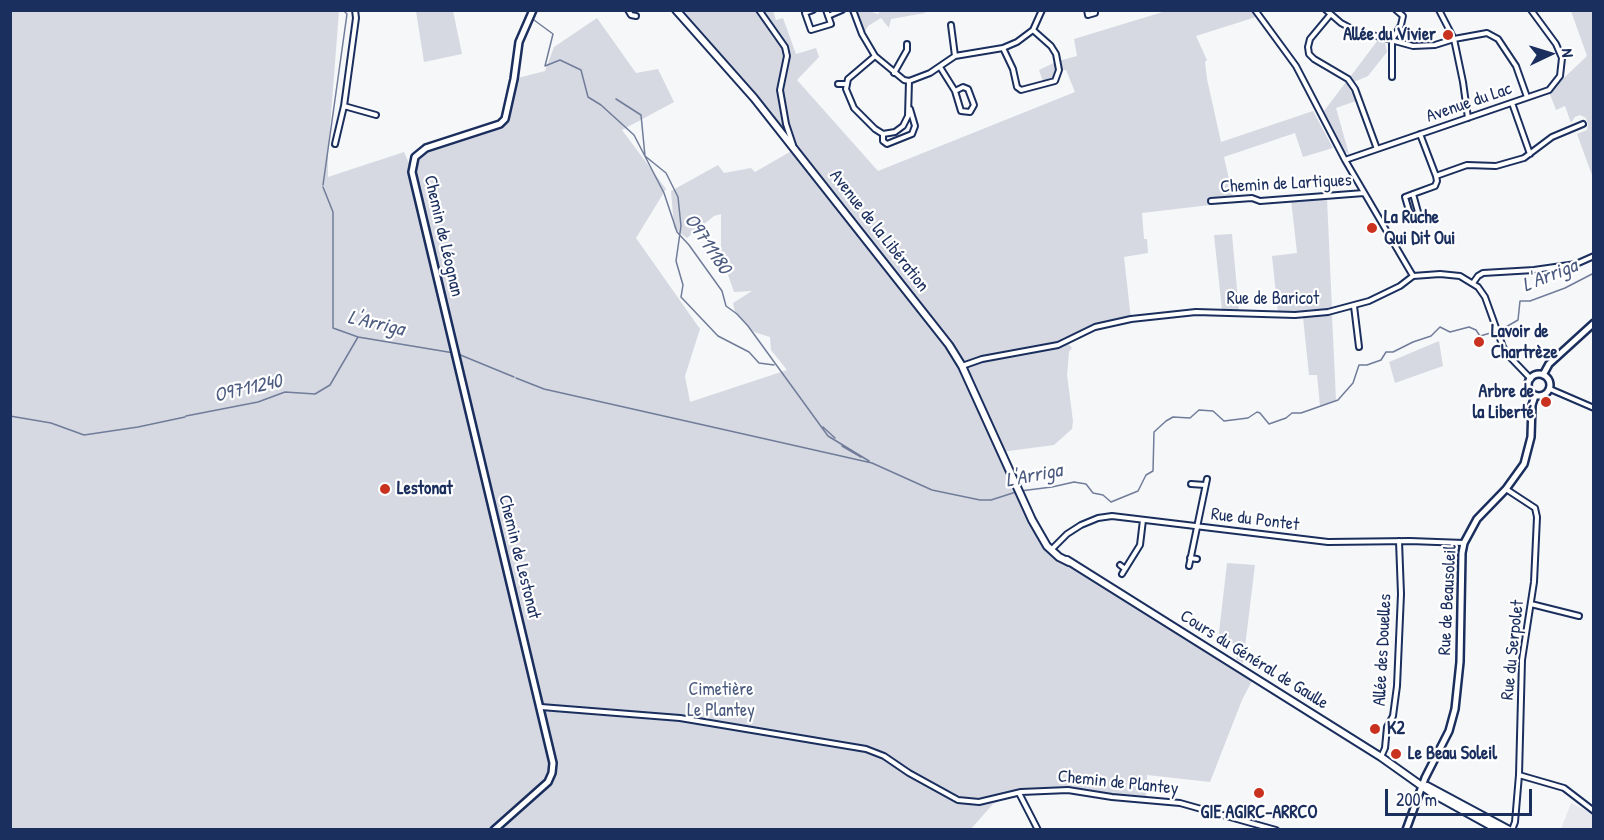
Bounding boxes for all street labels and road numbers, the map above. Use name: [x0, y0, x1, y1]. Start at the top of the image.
street label: Avenue du Lac: [1423, 78, 1515, 128]
street label: Avenue de la Libération: [825, 166, 933, 296]
street label: Chemin de Lartigues: [1220, 170, 1352, 198]
street label: Chemin de Léognan: [419, 173, 467, 299]
street label: Rue de Baricot: [1227, 288, 1319, 310]
street label: Chemin de Lestonat: [493, 493, 545, 621]
street label: Rue du Pontet: [1210, 504, 1300, 536]
street label: Rue de Beausoleil: [1434, 544, 1462, 656]
street label: Allée des Douelles: [1369, 593, 1397, 707]
street label: Rue du Serpolet: [1497, 599, 1529, 701]
street label: Cours du Général de Gaulle: [1176, 606, 1332, 714]
street label: Chemin de Plantey: [1057, 766, 1179, 800]

